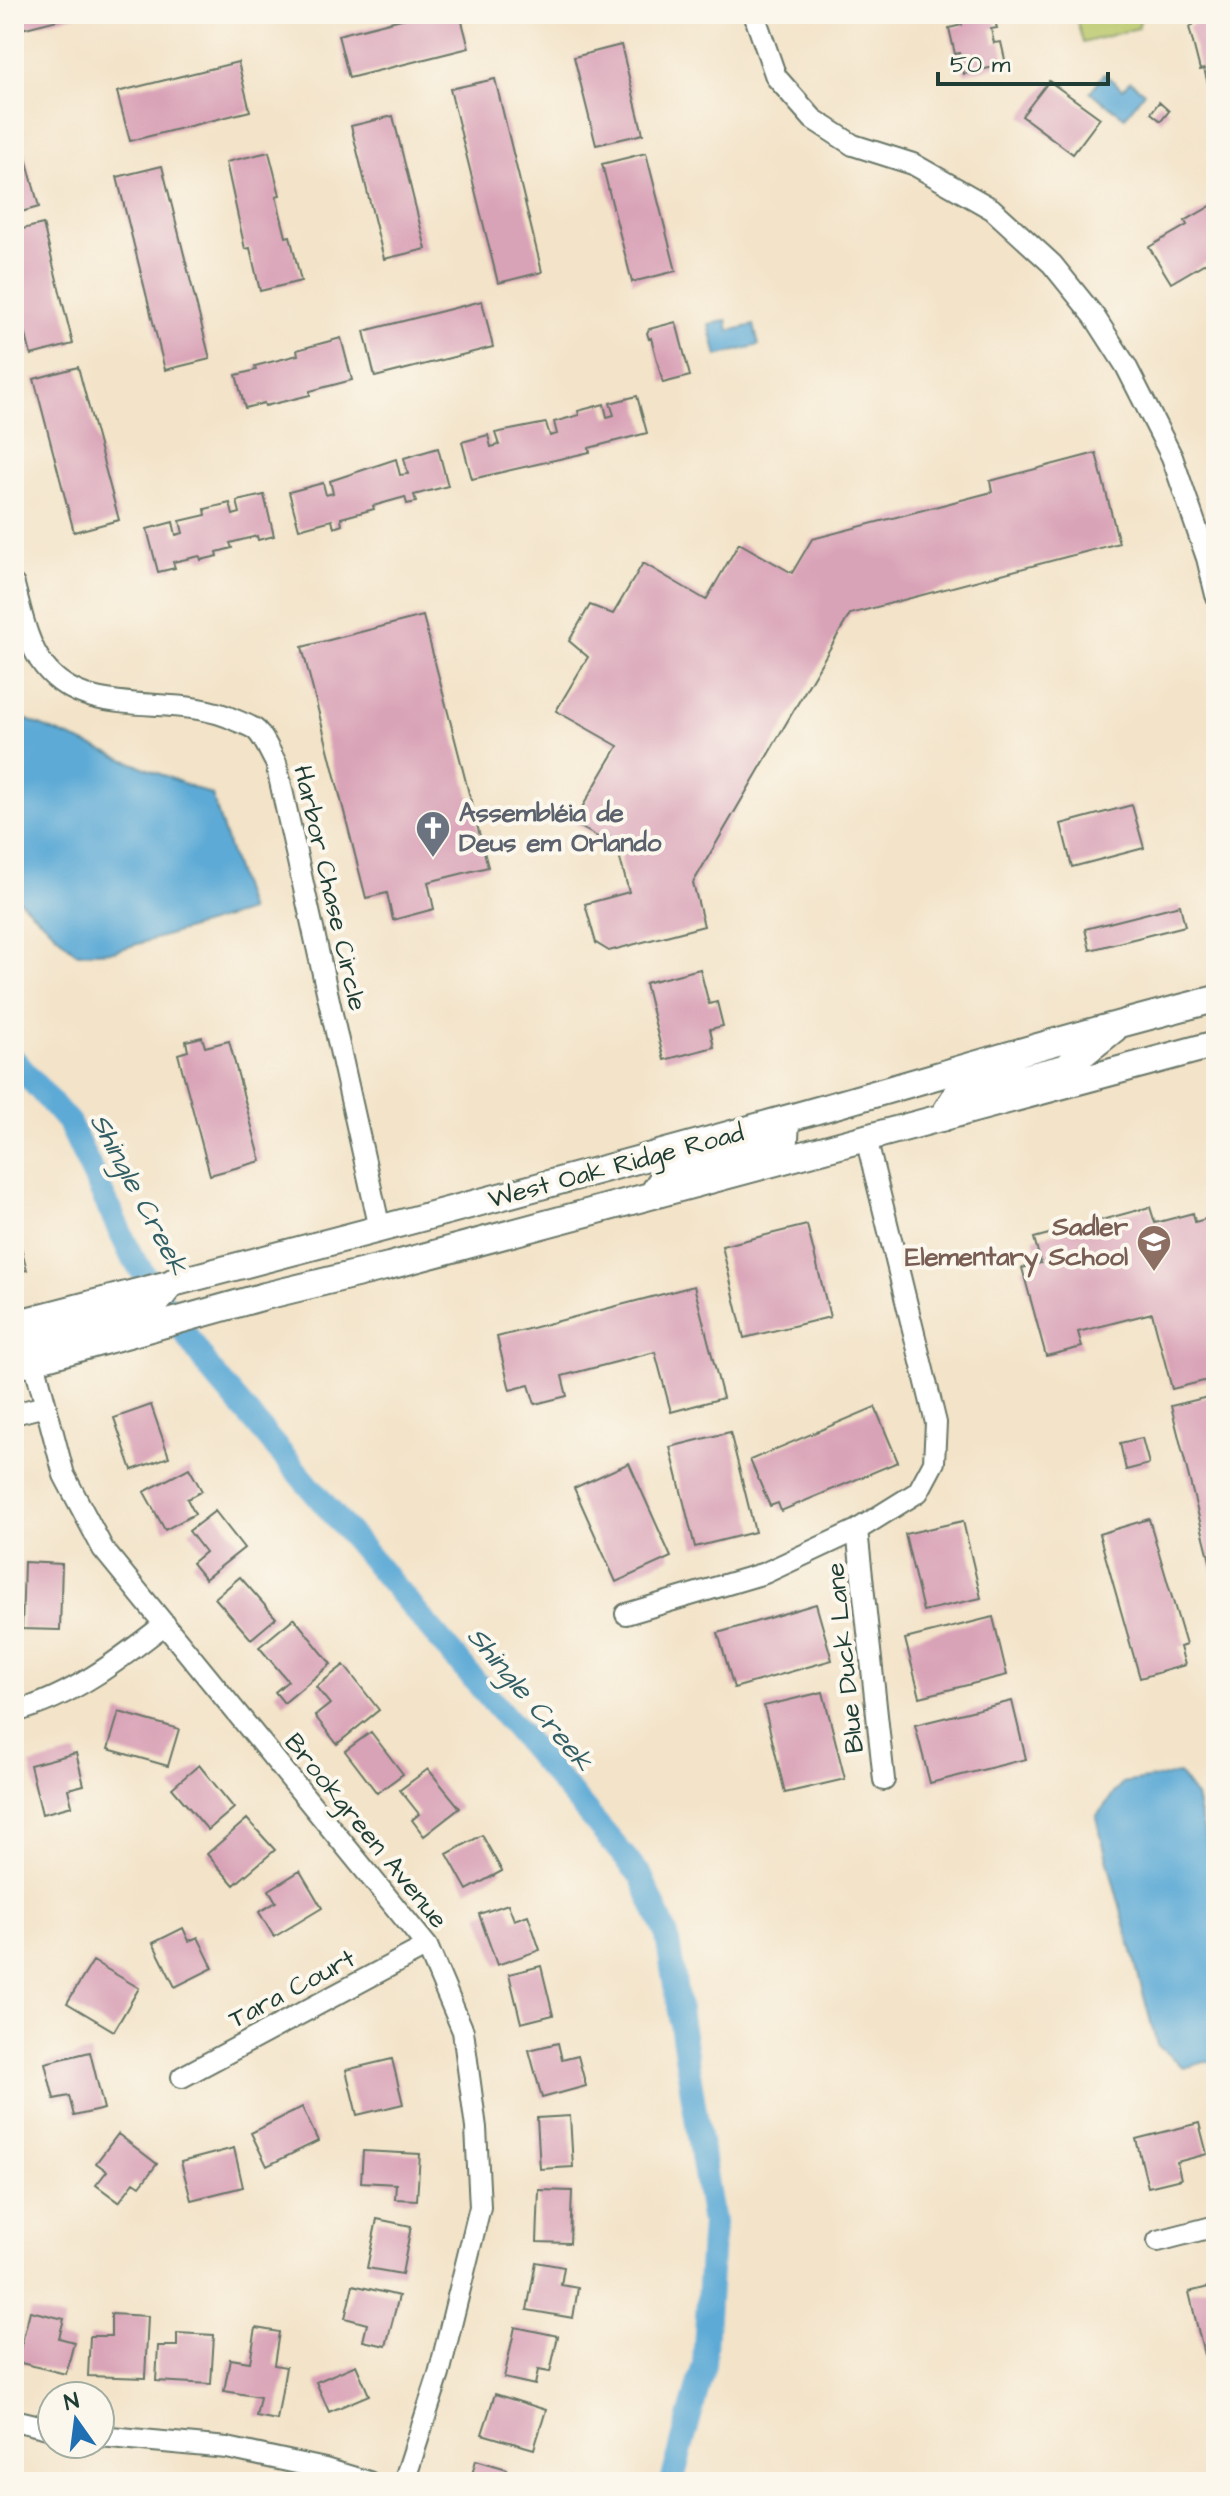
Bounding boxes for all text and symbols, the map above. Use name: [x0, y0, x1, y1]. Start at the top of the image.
scale bar: [938, 36, 1108, 86]
text: 50 m: [950, 48, 1011, 82]
street label: Harbor Chase Circle: [284, 762, 376, 1014]
place label: Assembléia de Deus em Orlando: [459, 795, 662, 861]
church icon: Assembléia de Deus em Orlando: [414, 809, 452, 859]
water label: Shingle Creek: [79, 1106, 198, 1283]
street label: West Oak Ridge Road: [484, 1115, 748, 1219]
place label: Sadler Elementary School: [905, 1209, 1129, 1278]
school or university icon: Sadler Elementary School: [1135, 1223, 1173, 1273]
street label: Blue Duck Lane: [817, 1561, 873, 1755]
water label: Shingle Creek: [457, 1618, 603, 1781]
street label: Brookgreen Avenue: [274, 1726, 456, 1938]
street label: Tara Court: [222, 1940, 362, 2037]
north arrow: [36, 2380, 116, 2460]
text: N: [61, 2385, 82, 2419]

